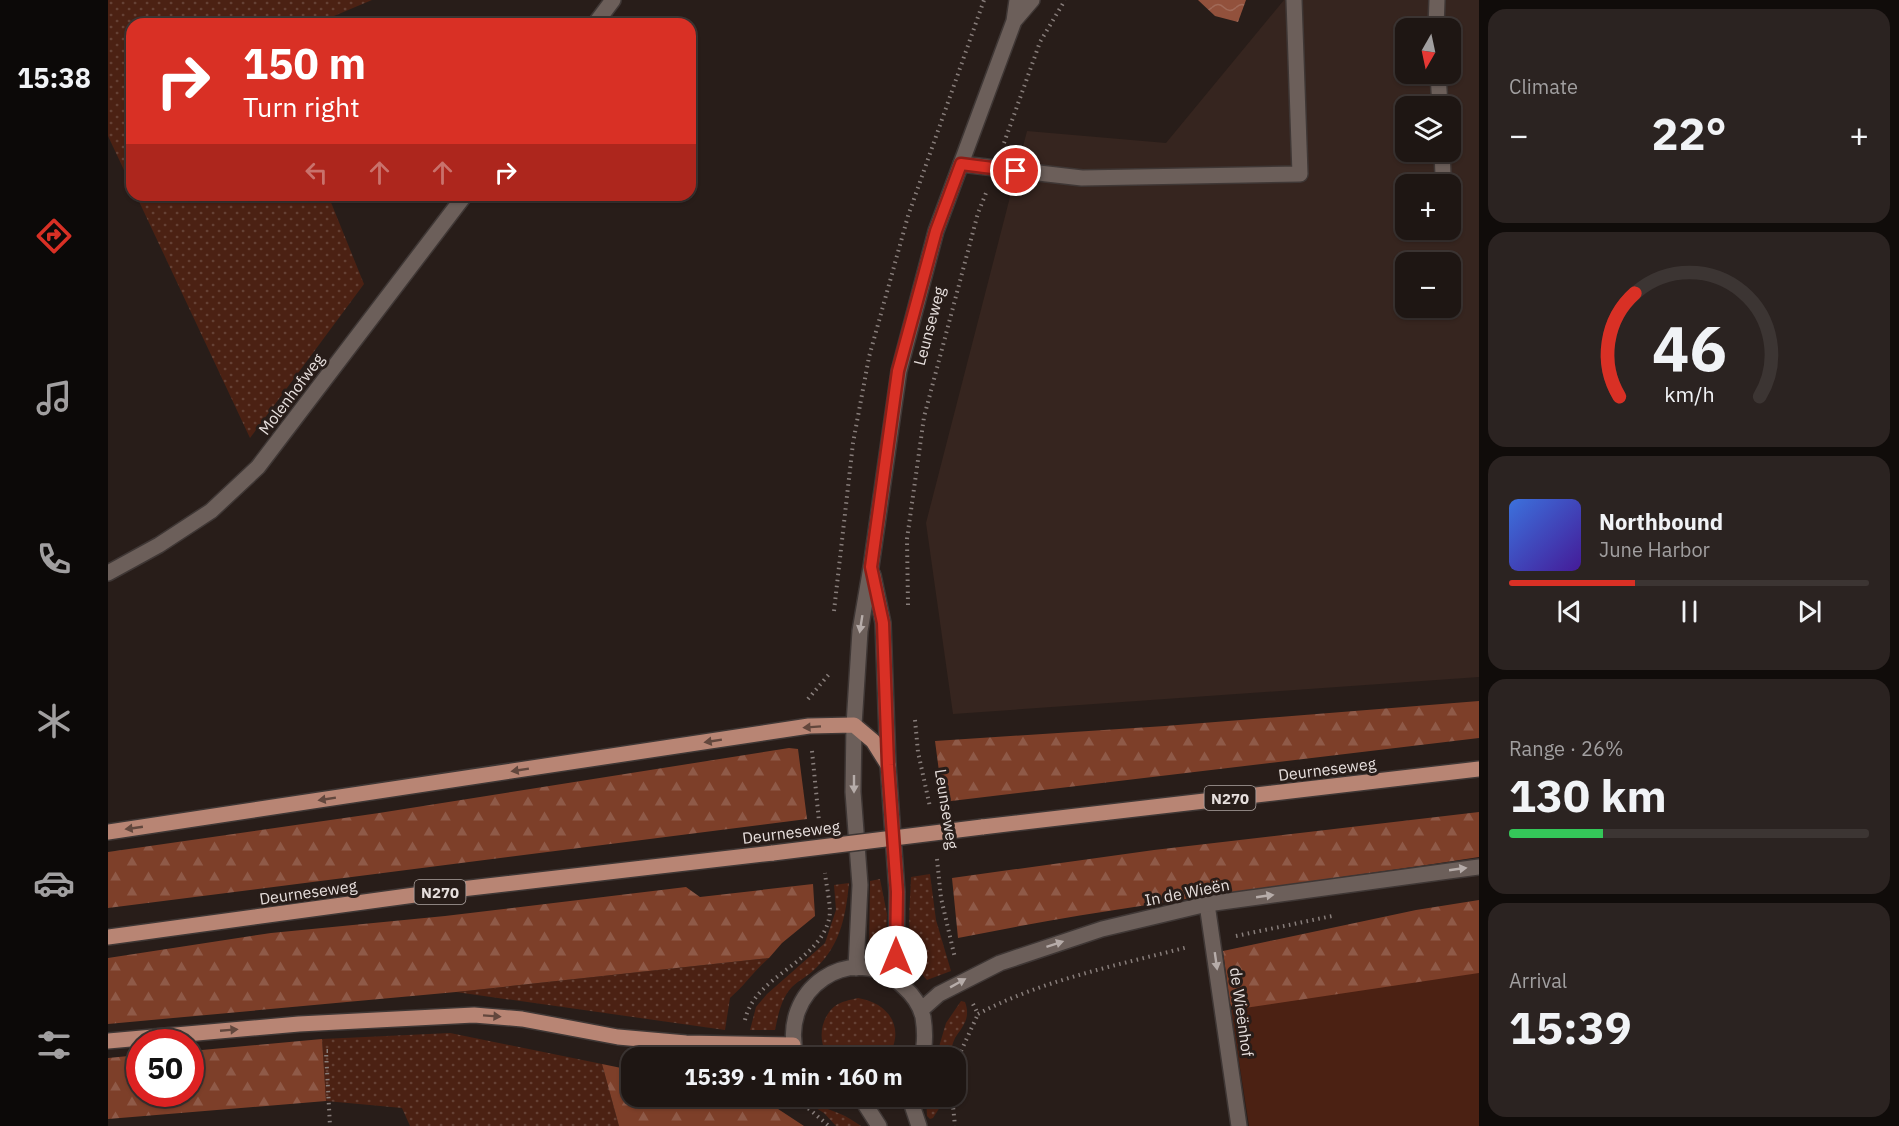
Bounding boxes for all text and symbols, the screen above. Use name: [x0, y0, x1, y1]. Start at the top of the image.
north arrow: [1395, 18, 1461, 84]
map controls: [1395, 18, 1461, 318]
text: 150 m: [243, 36, 366, 91]
icon: right: [144, 42, 222, 120]
text: 15:38: [17, 60, 91, 95]
text: Climate: [1509, 73, 1578, 100]
text: Turn right: [243, 89, 360, 124]
button: layers: [1395, 96, 1461, 162]
text: 22°: [1651, 104, 1727, 162]
text: −: [1509, 113, 1529, 156]
text: +: [1849, 113, 1869, 156]
pin: [990, 145, 1041, 196]
icon: arrive: [999, 154, 1032, 187]
icon: left: [300, 156, 333, 189]
icon: ahead: [363, 156, 396, 189]
icon: ahead: [426, 156, 459, 189]
icon: right: [489, 156, 522, 189]
button: +: [1395, 174, 1461, 240]
icon: directions: [33, 215, 75, 257]
button: −: [1395, 252, 1461, 318]
street label: Leunseweg: [909, 284, 949, 368]
text: 46: [1652, 307, 1726, 388]
street label: Molenhofweg: [254, 349, 328, 439]
icon: music: [33, 377, 75, 419]
text: km/h: [1664, 380, 1714, 408]
text: Northbound: [1599, 507, 1723, 536]
text: June Harbor: [1599, 536, 1710, 563]
icon: phone: [33, 538, 75, 580]
icon: previous: [1553, 595, 1586, 628]
icon: pause: [1673, 595, 1706, 628]
icon: next: [1793, 595, 1826, 628]
one-way arrow: [856, 615, 865, 634]
icon: climate: [33, 700, 75, 742]
one-way arrow: [803, 722, 822, 731]
text: Range · 26%: [1509, 735, 1624, 762]
one-way arrow: [703, 736, 722, 745]
street label: Deurneseweg: [1277, 753, 1378, 785]
one-way arrow: [510, 766, 529, 775]
text: 130 km: [1509, 766, 1667, 824]
street label: Leunseweg: [931, 768, 963, 851]
one-way arrow: [849, 774, 859, 793]
road number: N270: [1204, 786, 1256, 810]
one-way arrow: [317, 795, 336, 804]
street label: Deurneseweg: [741, 816, 842, 848]
one-way arrow: [125, 823, 144, 832]
icon: car: [33, 862, 75, 904]
one-way arrow: [1449, 865, 1468, 874]
street label: In de Wieën: [1143, 874, 1231, 910]
street label: Deurneseweg: [258, 875, 359, 909]
road number: N270: [414, 880, 466, 904]
one-way arrow: [1256, 891, 1275, 900]
position arrow: [864, 925, 928, 989]
one-way arrow: [1046, 939, 1064, 948]
one-way arrow: [1212, 952, 1221, 971]
street label: de Wieënhof: [1226, 966, 1258, 1058]
text: Arrival: [1509, 967, 1567, 994]
one-way arrow: [950, 978, 967, 988]
text: 15:39: [1509, 998, 1632, 1056]
one-way arrow: [483, 1012, 502, 1021]
icon: filters: [33, 1024, 75, 1066]
one-way arrow: [220, 1025, 239, 1035]
speed limit sign: 50: [126, 1029, 204, 1107]
text: 15:39 · 1 min · 160 m: [684, 1062, 903, 1091]

